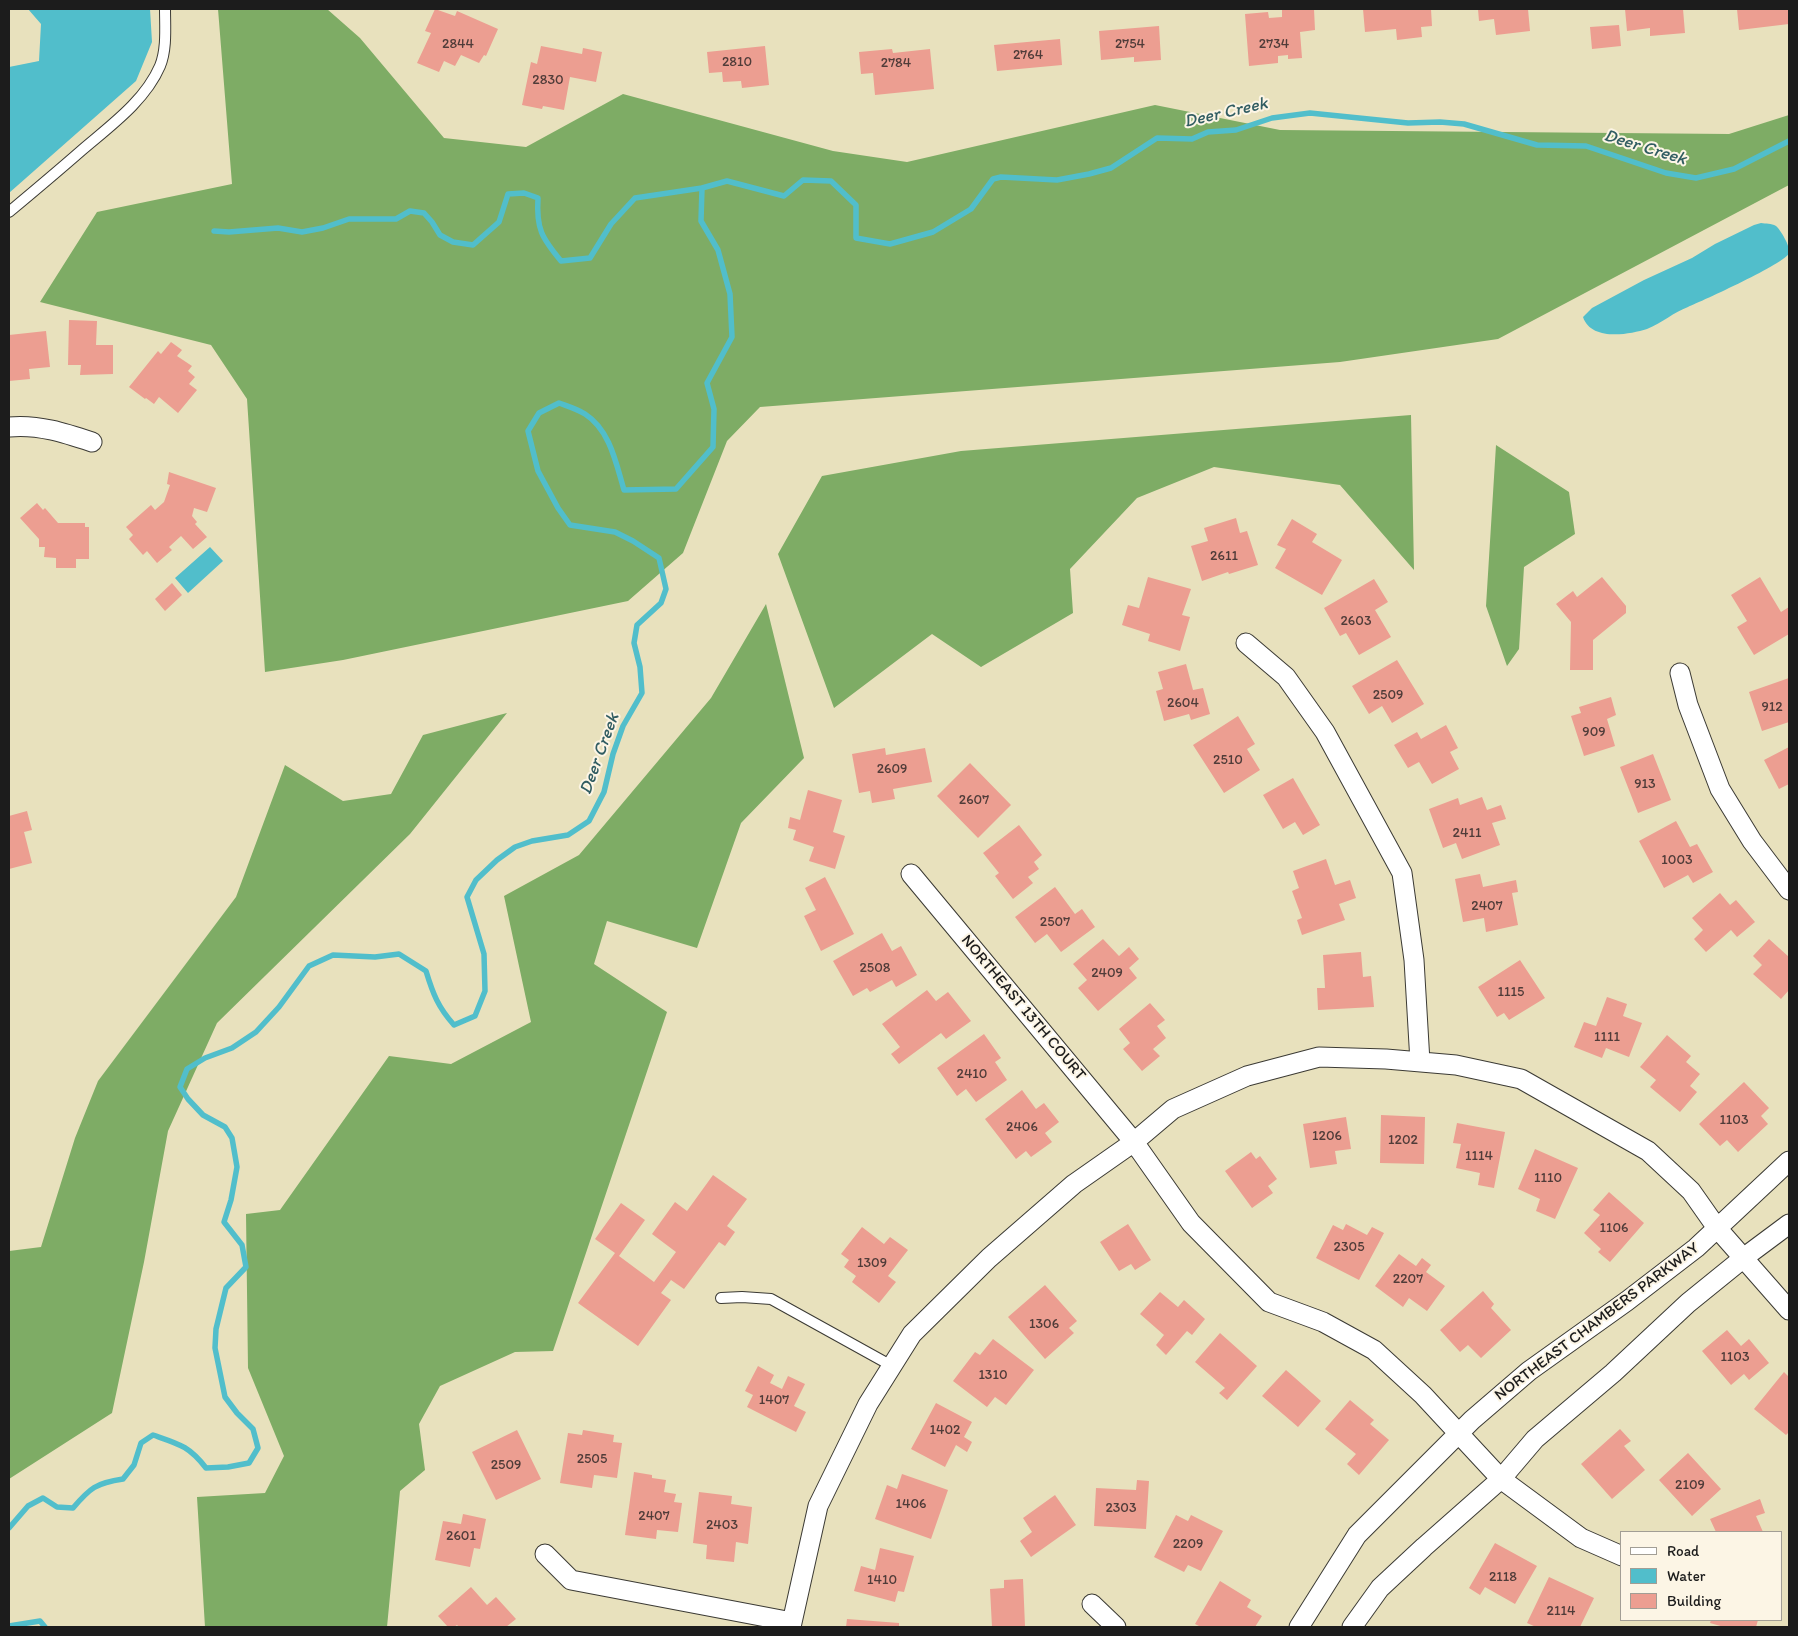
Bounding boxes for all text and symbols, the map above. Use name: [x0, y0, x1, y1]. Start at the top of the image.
house number: 2844: [442, 36, 474, 52]
house number: 2754: [1115, 36, 1145, 52]
house number: 2734: [1259, 36, 1289, 52]
house number: 2764: [1013, 47, 1043, 63]
house number: 2810: [722, 54, 752, 70]
house number: 2784: [881, 55, 911, 71]
house number: 2830: [532, 72, 564, 88]
water label: Deer Creek: [1182, 93, 1270, 133]
water label: Deer Creek: [1601, 125, 1689, 171]
house number: 2611: [1210, 548, 1238, 564]
house number: 2603: [1340, 613, 1372, 629]
house number: 2509: [1373, 687, 1403, 703]
house number: 2604: [1167, 695, 1199, 711]
house number: 912: [1761, 699, 1783, 715]
water label: Deer Creek: [575, 710, 625, 798]
house number: 909: [1582, 724, 1606, 740]
house number: 2510: [1213, 752, 1243, 768]
house number: 2609: [877, 761, 907, 777]
house number: 913: [1634, 776, 1656, 792]
house number: 2607: [959, 792, 989, 808]
house number: 2411: [1453, 825, 1481, 841]
house number: 1003: [1661, 852, 1693, 868]
house number: 2407: [1471, 898, 1503, 914]
house number: 2507: [1040, 914, 1070, 930]
street label: NORTHEAST 13TH COURT: [956, 931, 1090, 1085]
house number: 2508: [859, 960, 891, 976]
house number: 2409: [1091, 965, 1123, 981]
house number: 1115: [1498, 984, 1524, 1000]
house number: 1111: [1594, 1029, 1620, 1045]
house number: 2410: [957, 1066, 987, 1082]
house number: 1103: [1719, 1112, 1749, 1128]
house number: 2406: [1006, 1119, 1038, 1135]
house number: 1206: [1312, 1128, 1342, 1144]
house number: 1202: [1388, 1132, 1418, 1148]
house number: 1114: [1465, 1148, 1493, 1164]
house number: 1110: [1534, 1170, 1562, 1186]
house number: 1106: [1599, 1220, 1629, 1236]
house number: 2305: [1334, 1239, 1364, 1255]
street label: NORTHEAST CHAMBERS PARKWAY: [1491, 1239, 1703, 1405]
house number: 1309: [857, 1255, 887, 1271]
house number: 2207: [1393, 1271, 1423, 1287]
house number: 1306: [1029, 1316, 1059, 1332]
house number: 1103: [1720, 1349, 1750, 1365]
house number: 1310: [978, 1367, 1008, 1383]
house number: 1407: [759, 1392, 789, 1408]
house number: 1402: [930, 1422, 960, 1438]
house number: 2505: [577, 1451, 607, 1467]
house number: 2509: [491, 1457, 521, 1473]
house number: 2109: [1675, 1477, 1705, 1493]
house number: 1406: [896, 1496, 926, 1512]
house number: 2303: [1105, 1500, 1137, 1516]
house number: 2407: [638, 1508, 670, 1524]
house number: 2403: [706, 1517, 738, 1533]
house number: 2601: [446, 1528, 476, 1544]
legend: [1620, 1531, 1783, 1621]
house number: 2209: [1173, 1536, 1203, 1552]
text: Road: [1667, 1542, 1699, 1560]
text: Water: [1667, 1567, 1705, 1585]
house number: 2118: [1489, 1569, 1517, 1585]
house number: 1410: [867, 1572, 897, 1588]
text: Building: [1667, 1592, 1721, 1610]
house number: 2114: [1547, 1603, 1575, 1619]

